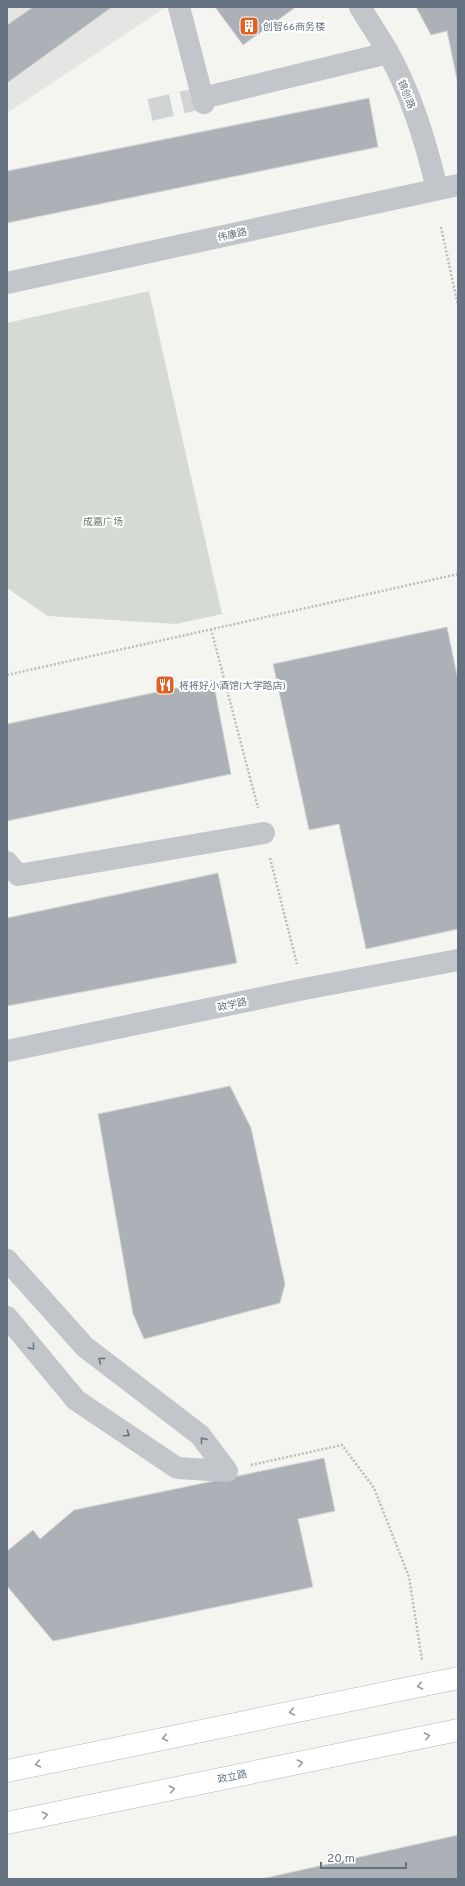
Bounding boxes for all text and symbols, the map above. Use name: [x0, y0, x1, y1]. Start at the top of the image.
building icon: 创智66商务楼: [238, 15, 260, 37]
place label: 创智66商务楼: [263, 21, 325, 34]
street label: 锦创路: [394, 78, 417, 111]
street label: 伟康路: [216, 226, 248, 245]
park label: 成嘉广场: [83, 516, 123, 529]
restaurant icon: 将将好小酒馆(大学路店): [154, 674, 176, 696]
place label: 将将好小酒馆(大学路店): [179, 680, 286, 693]
street label: 政学路: [216, 996, 248, 1015]
one-way arrow: [28, 1343, 35, 1350]
one-way arrow: [98, 1357, 105, 1364]
one-way arrow: [123, 1429, 130, 1437]
one-way arrow: [201, 1437, 208, 1444]
one-way arrow: [417, 1681, 423, 1690]
one-way arrow: [289, 1708, 296, 1716]
one-way arrow: [424, 1733, 430, 1741]
one-way arrow: [162, 1734, 168, 1742]
one-way arrow: [297, 1759, 303, 1767]
one-way arrow: [35, 1760, 41, 1768]
street label: 政立路: [216, 1768, 248, 1787]
one-way arrow: [169, 1785, 176, 1793]
one-way arrow: [42, 1812, 48, 1820]
scale bar: [321, 1844, 406, 1870]
text: 20 m: [327, 1851, 355, 1867]

